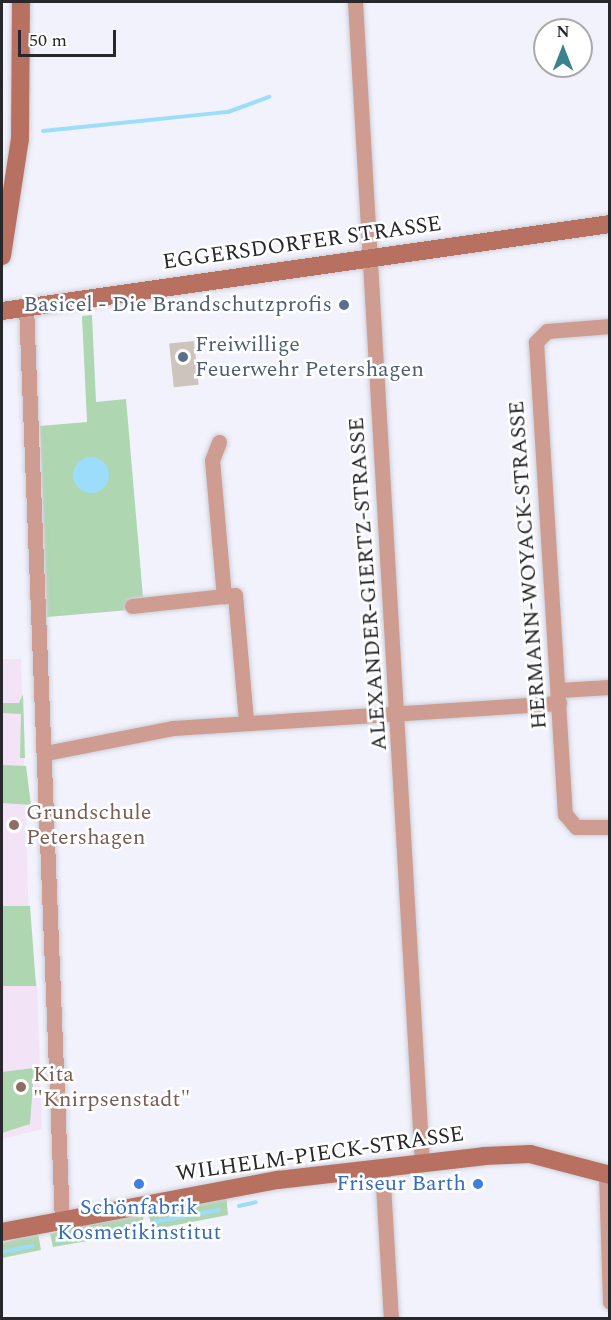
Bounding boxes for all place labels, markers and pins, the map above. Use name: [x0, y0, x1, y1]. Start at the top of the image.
place label: Basicel - Die Brandschutzprofis: [24, 292, 332, 318]
marker: Basicel - Die Brandschutzprofis: [337, 298, 351, 312]
place label: Freiwillige Feuerwehr Petershagen: [195, 331, 424, 382]
marker: Freiwillige Feuerwehr Petershagen: [176, 350, 190, 364]
place label: Grundschule Petershagen: [26, 799, 151, 850]
marker: Grundschule Petershagen: [7, 818, 21, 832]
place label: Kita "Knirpsenstadt": [33, 1061, 190, 1112]
marker: Kita "Knirpsenstadt": [14, 1080, 28, 1094]
place label: Friseur Barth: [336, 1171, 466, 1197]
marker: Schönfabrik Kosmetikinstitut: [132, 1177, 146, 1191]
marker: Friseur Barth: [471, 1177, 485, 1191]
place label: Schönfabrik Kosmetikinstitut: [57, 1194, 221, 1246]

